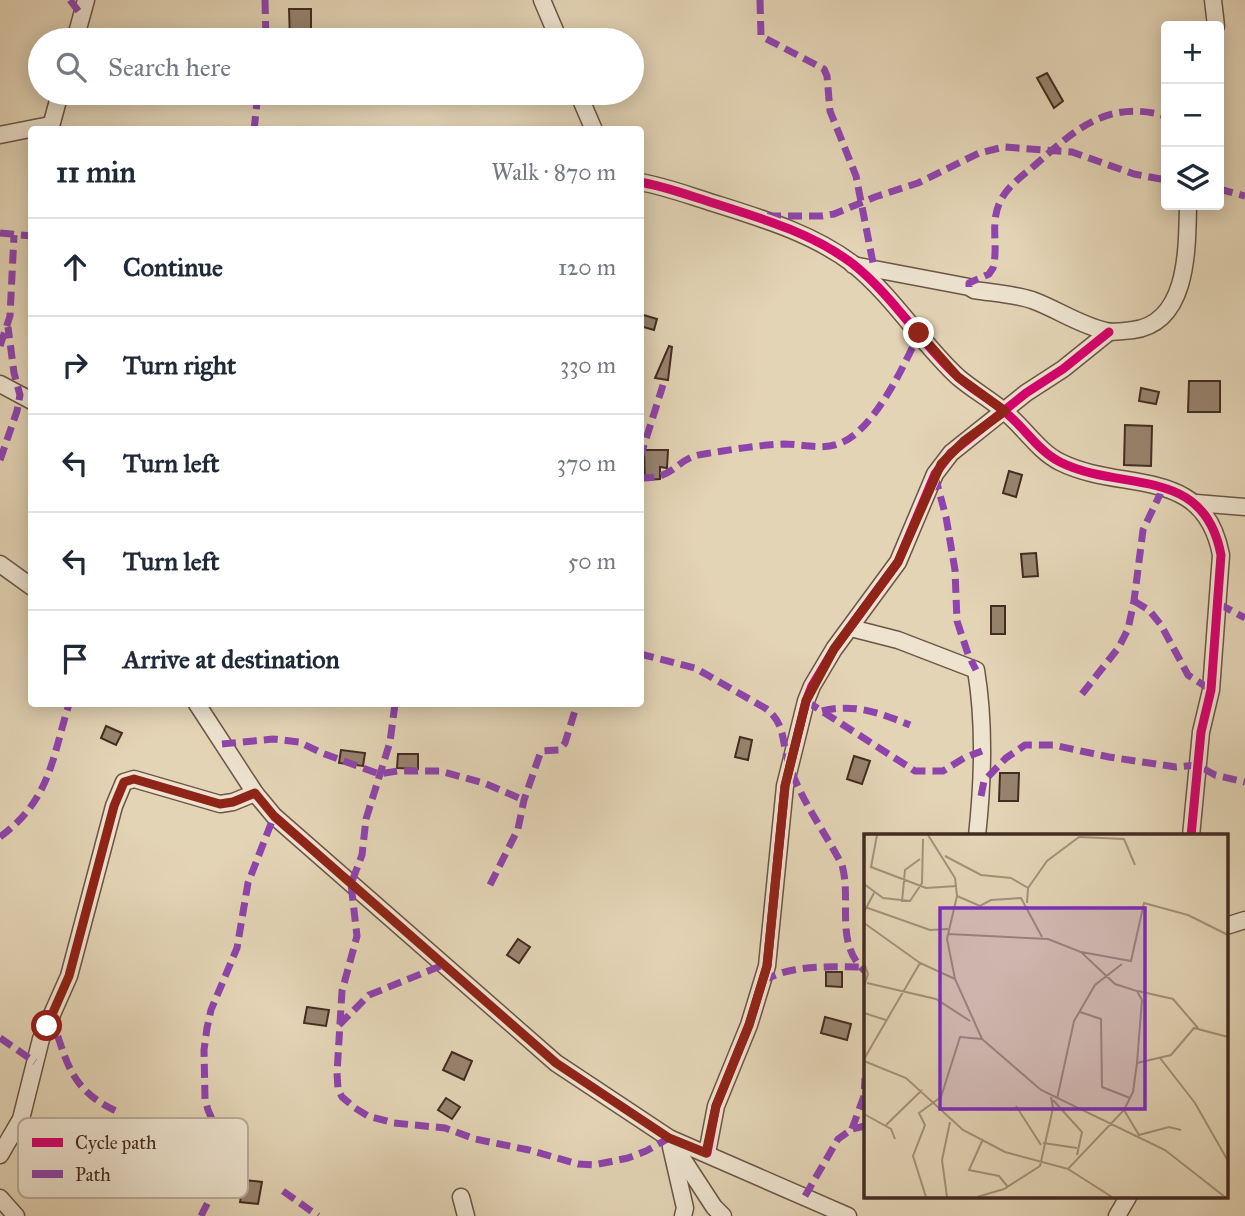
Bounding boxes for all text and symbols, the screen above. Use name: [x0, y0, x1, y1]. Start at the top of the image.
map controls: [1161, 21, 1224, 210]
button: +: [1161, 21, 1224, 84]
search box: [28, 28, 644, 105]
icon: search: [52, 48, 90, 86]
text: Search here: [108, 51, 231, 83]
button: −: [1161, 84, 1224, 147]
button: layers: [1161, 147, 1224, 210]
text: 11 min: [56, 154, 136, 190]
text: Walk · 870 m: [492, 158, 616, 186]
icon: ahead: [56, 248, 94, 286]
text: Continue: [123, 251, 223, 283]
text: 120 m: [558, 253, 616, 281]
route end: [903, 317, 934, 348]
icon: right: [56, 346, 94, 384]
text: Turn right: [123, 349, 236, 381]
text: 330 m: [560, 351, 616, 379]
icon: left: [56, 444, 94, 482]
text: Turn left: [123, 447, 219, 479]
text: 370 m: [557, 449, 616, 477]
icon: left: [56, 542, 94, 580]
text: Turn left: [123, 545, 219, 577]
text: 50 m: [568, 547, 616, 575]
icon: arrive: [56, 640, 94, 678]
text: Arrive at destination: [123, 643, 340, 675]
inset map: [864, 834, 1228, 1198]
route start: [31, 1010, 62, 1041]
legend: [18, 1118, 248, 1198]
text: Cycle path: [75, 1131, 157, 1154]
text: Path: [75, 1163, 111, 1186]

